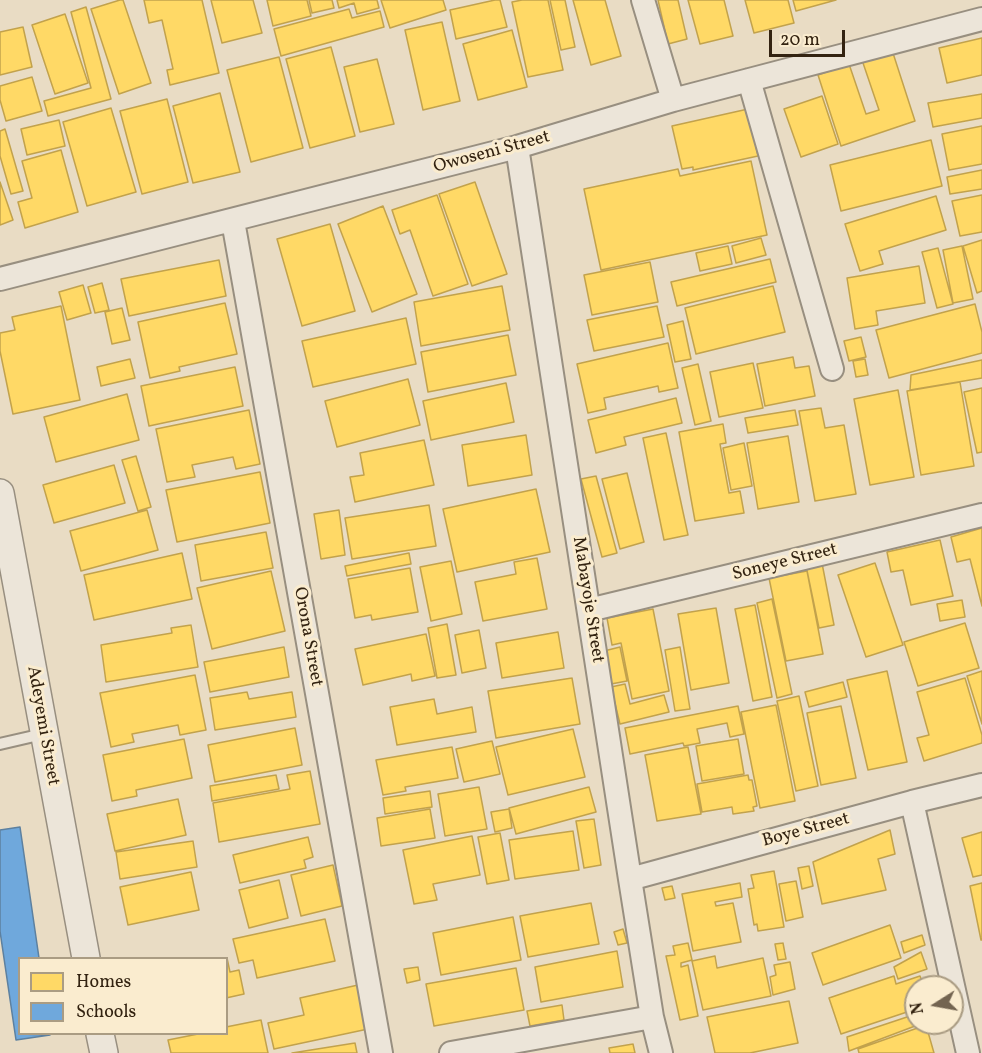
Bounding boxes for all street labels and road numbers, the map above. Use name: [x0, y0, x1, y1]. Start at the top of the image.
street label: Owoseni Street: [431, 127, 553, 179]
street label: Mabayoje Street: [566, 535, 608, 665]
street label: Soneye Street: [730, 540, 840, 586]
street label: Orona Street: [288, 586, 326, 688]
street label: Adeyemi Street: [21, 665, 63, 787]
street label: Boye Street: [760, 809, 852, 853]

